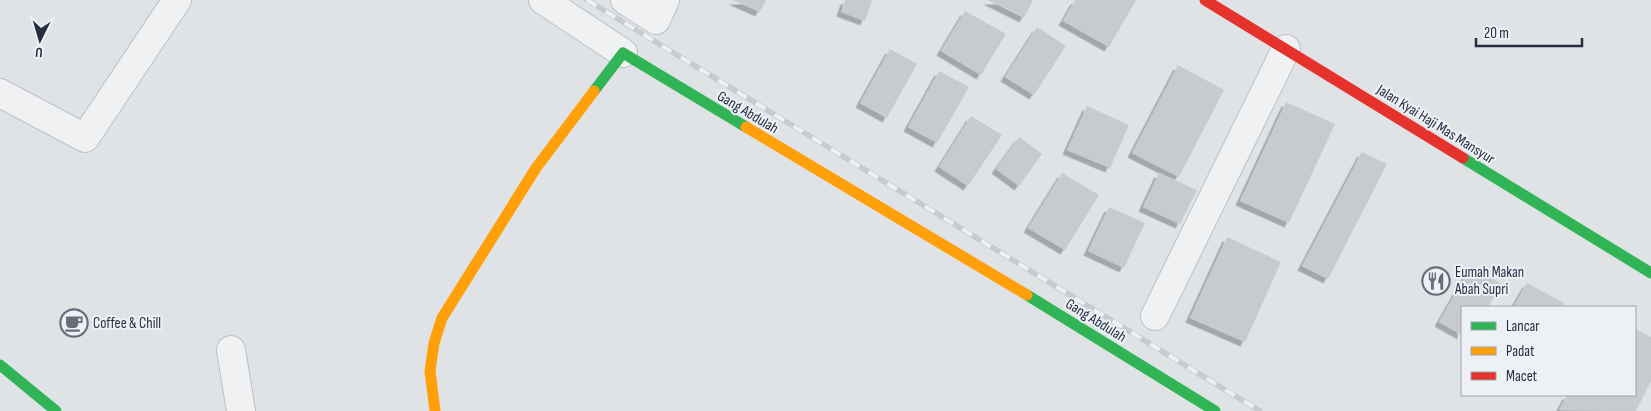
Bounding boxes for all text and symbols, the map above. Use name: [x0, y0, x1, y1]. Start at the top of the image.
north arrow: [15, 15, 65, 65]
scale bar: [1476, 15, 1582, 47]
text: 20 m: [1484, 24, 1509, 43]
text: U: [35, 44, 43, 61]
street label: Jalan Kyai Haji Mas Mansyur: [1372, 80, 1499, 169]
street label: Gang Abdulah: [714, 87, 782, 138]
place label: Eumah Makan Abah Supri: [1454, 263, 1524, 299]
restaurant icon: Eumah Makan Abah Supri: [1421, 266, 1451, 296]
street label: Gang Abdulah: [1062, 294, 1130, 347]
legend: [1461, 306, 1636, 396]
cafe icon: Coffee & Chill: [59, 308, 89, 338]
place label: Coffee & Chill: [93, 314, 161, 333]
text: Lancar: [1506, 317, 1540, 336]
text: Padat: [1506, 342, 1535, 361]
text: Macet: [1506, 367, 1538, 386]

